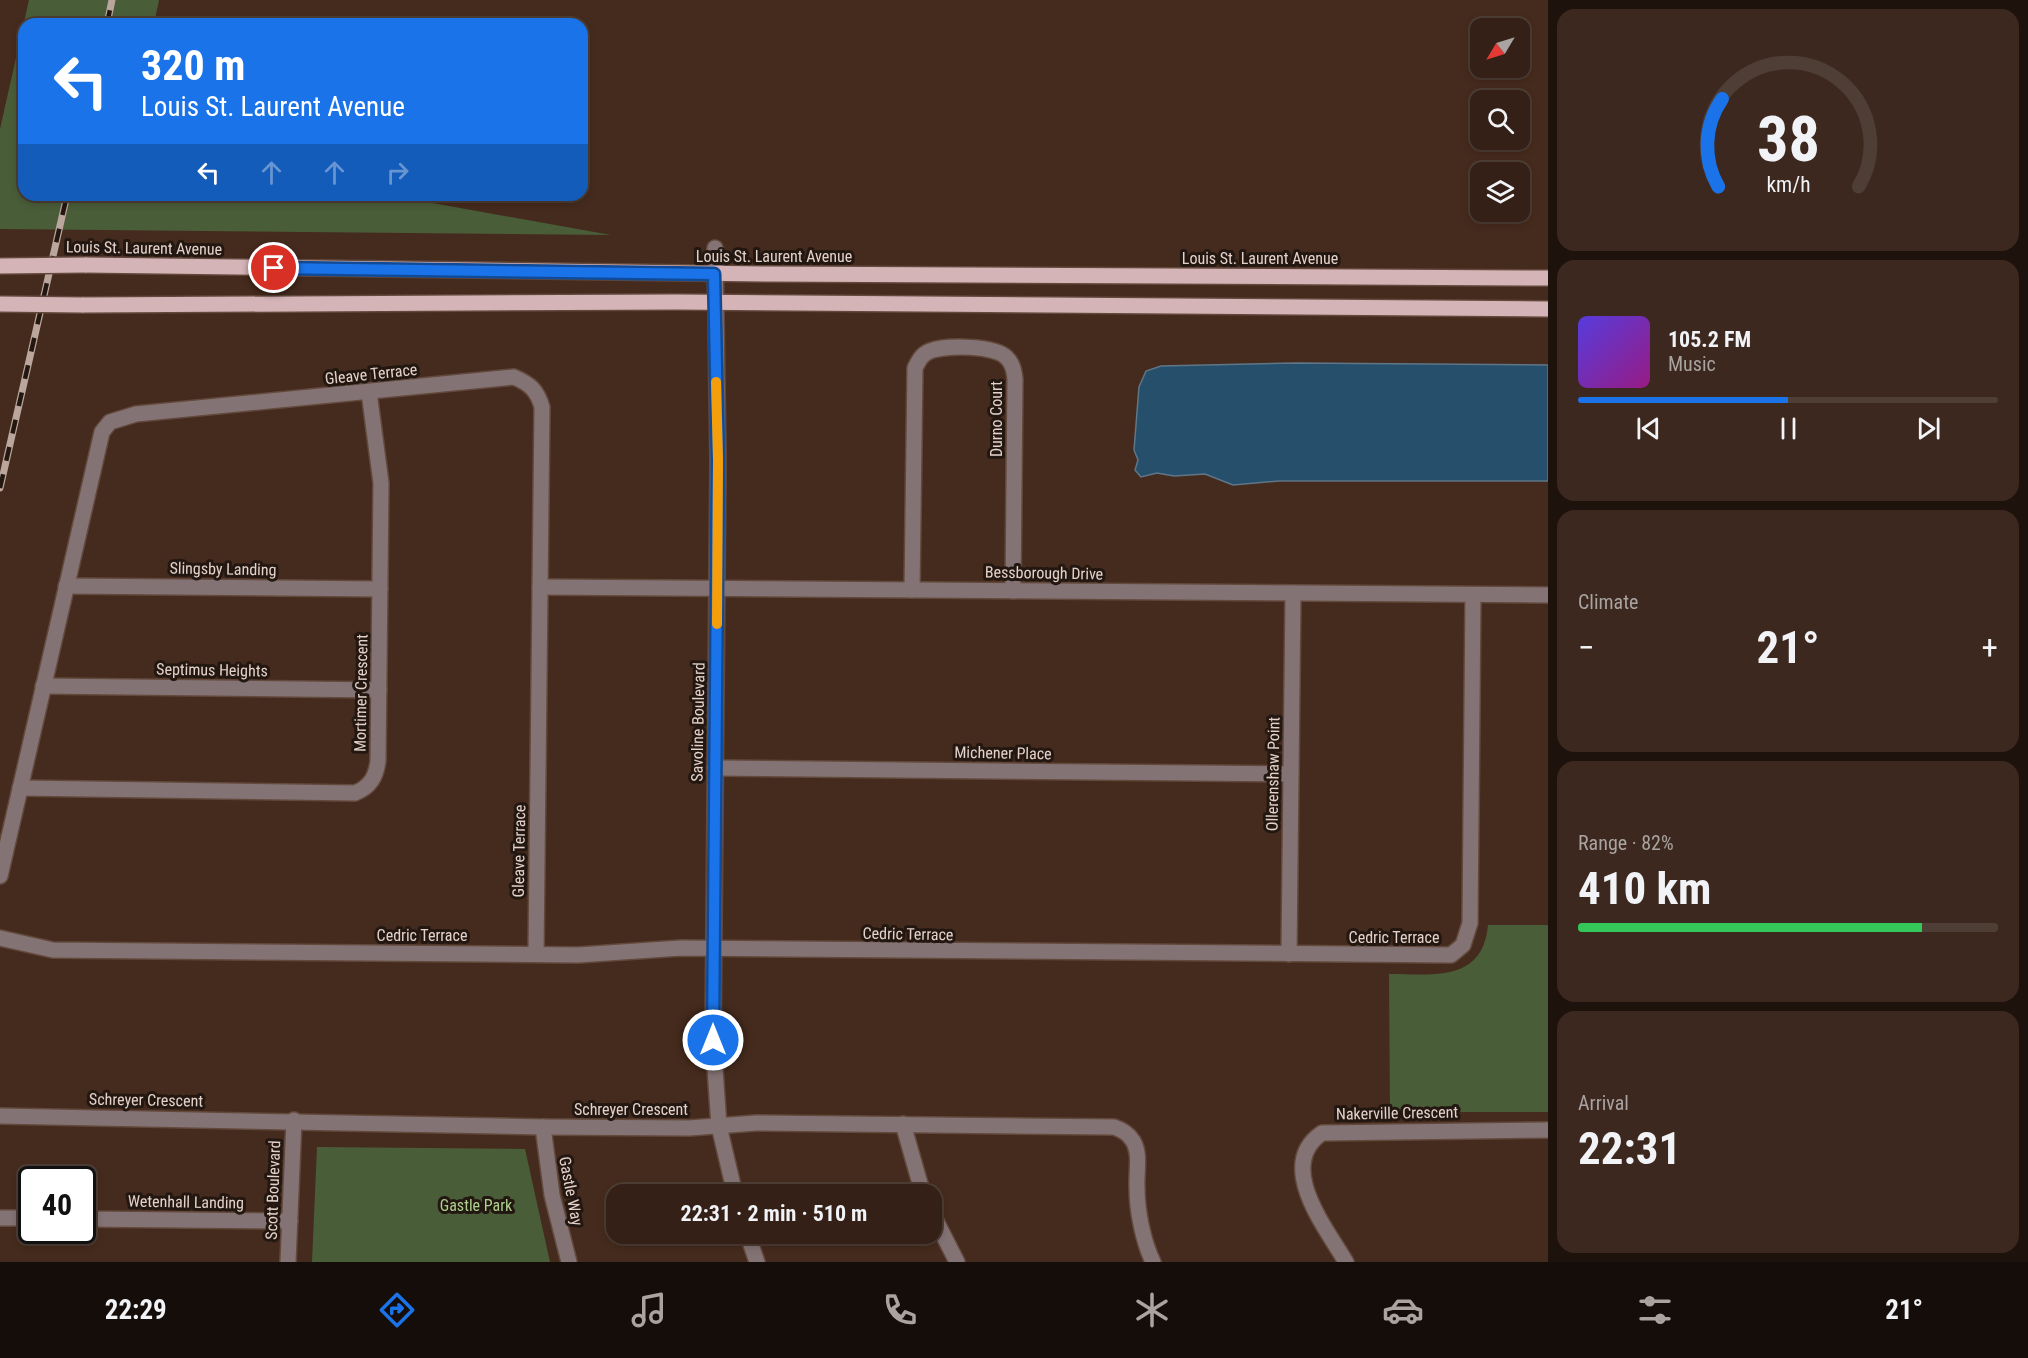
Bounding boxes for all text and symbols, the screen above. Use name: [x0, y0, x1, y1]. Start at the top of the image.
north arrow: [1470, 18, 1530, 78]
map controls: [1470, 18, 1530, 222]
text: 320 m: [141, 41, 246, 90]
icon: left: [42, 42, 120, 120]
button: search: [1470, 90, 1530, 150]
text: Louis St. Laurent Avenue: [141, 91, 405, 123]
text: 38: [1756, 103, 1820, 176]
icon: left: [192, 156, 225, 189]
icon: ahead: [255, 156, 288, 189]
icon: ahead: [318, 156, 351, 189]
icon: right: [381, 156, 414, 189]
button: layers: [1470, 162, 1530, 222]
text: km/h: [1766, 172, 1810, 197]
street label: Louis St. Laurent Avenue: [66, 237, 222, 259]
pin: [248, 242, 299, 293]
street label: Louis St. Laurent Avenue: [696, 247, 852, 266]
street label: Louis St. Laurent Avenue: [1182, 249, 1338, 268]
icon: arrive: [257, 251, 290, 284]
text: 105.2 FM: [1668, 327, 1751, 352]
text: Music: [1668, 352, 1716, 376]
street label: Gleave Terrace: [324, 360, 418, 388]
street label: Durno Court: [987, 381, 1006, 457]
icon: previous: [1632, 412, 1665, 445]
icon: pause: [1772, 412, 1805, 445]
icon: next: [1912, 412, 1945, 445]
street label: Slingsby Landing: [169, 559, 277, 579]
street label: Bessborough Drive: [985, 562, 1103, 584]
text: Climate: [1578, 590, 1638, 614]
text: 21°: [1757, 621, 1820, 674]
text: −: [1578, 628, 1595, 667]
text: +: [1982, 628, 1998, 667]
street label: Mortimer Crescent: [350, 634, 372, 752]
street label: Septimus Heights: [156, 660, 268, 680]
street label: Savoline Boulevard: [687, 662, 709, 782]
street label: Ollerenshaw Point: [1263, 717, 1283, 831]
street label: Michener Place: [954, 743, 1052, 763]
street label: Gleave Terrace: [509, 804, 529, 898]
text: Range · 82%: [1578, 831, 1674, 855]
text: 410 km: [1578, 862, 1711, 915]
street label: Cedric Terrace: [862, 924, 954, 944]
street label: Cedric Terrace: [377, 926, 467, 945]
street label: Cedric Terrace: [1349, 928, 1439, 947]
position arrow: [681, 1008, 745, 1072]
street label: Schreyer Crescent: [89, 1090, 203, 1110]
text: Arrival: [1578, 1091, 1629, 1115]
street label: Schreyer Crescent: [574, 1100, 688, 1119]
street label: Nakerville Crescent: [1336, 1102, 1458, 1124]
text: 22:31: [1578, 1122, 1681, 1175]
street label: Scott Boulevard: [262, 1140, 284, 1240]
street label: Gastle Way: [555, 1155, 587, 1228]
speed limit sign: 40: [18, 1166, 96, 1244]
street label: Wetenhall Landing: [128, 1191, 244, 1213]
park label: Gastle Park: [440, 1196, 513, 1215]
text: 22:31 · 2 min · 510 m: [681, 1201, 867, 1226]
icon: directions: [376, 1289, 418, 1331]
icon: music: [628, 1289, 670, 1331]
icon: phone: [879, 1289, 921, 1331]
icon: climate: [1131, 1289, 1173, 1331]
icon: car: [1382, 1289, 1424, 1331]
icon: filters: [1634, 1289, 1676, 1331]
text: 22:29: [105, 1294, 167, 1326]
text: 21°: [1885, 1294, 1923, 1326]

